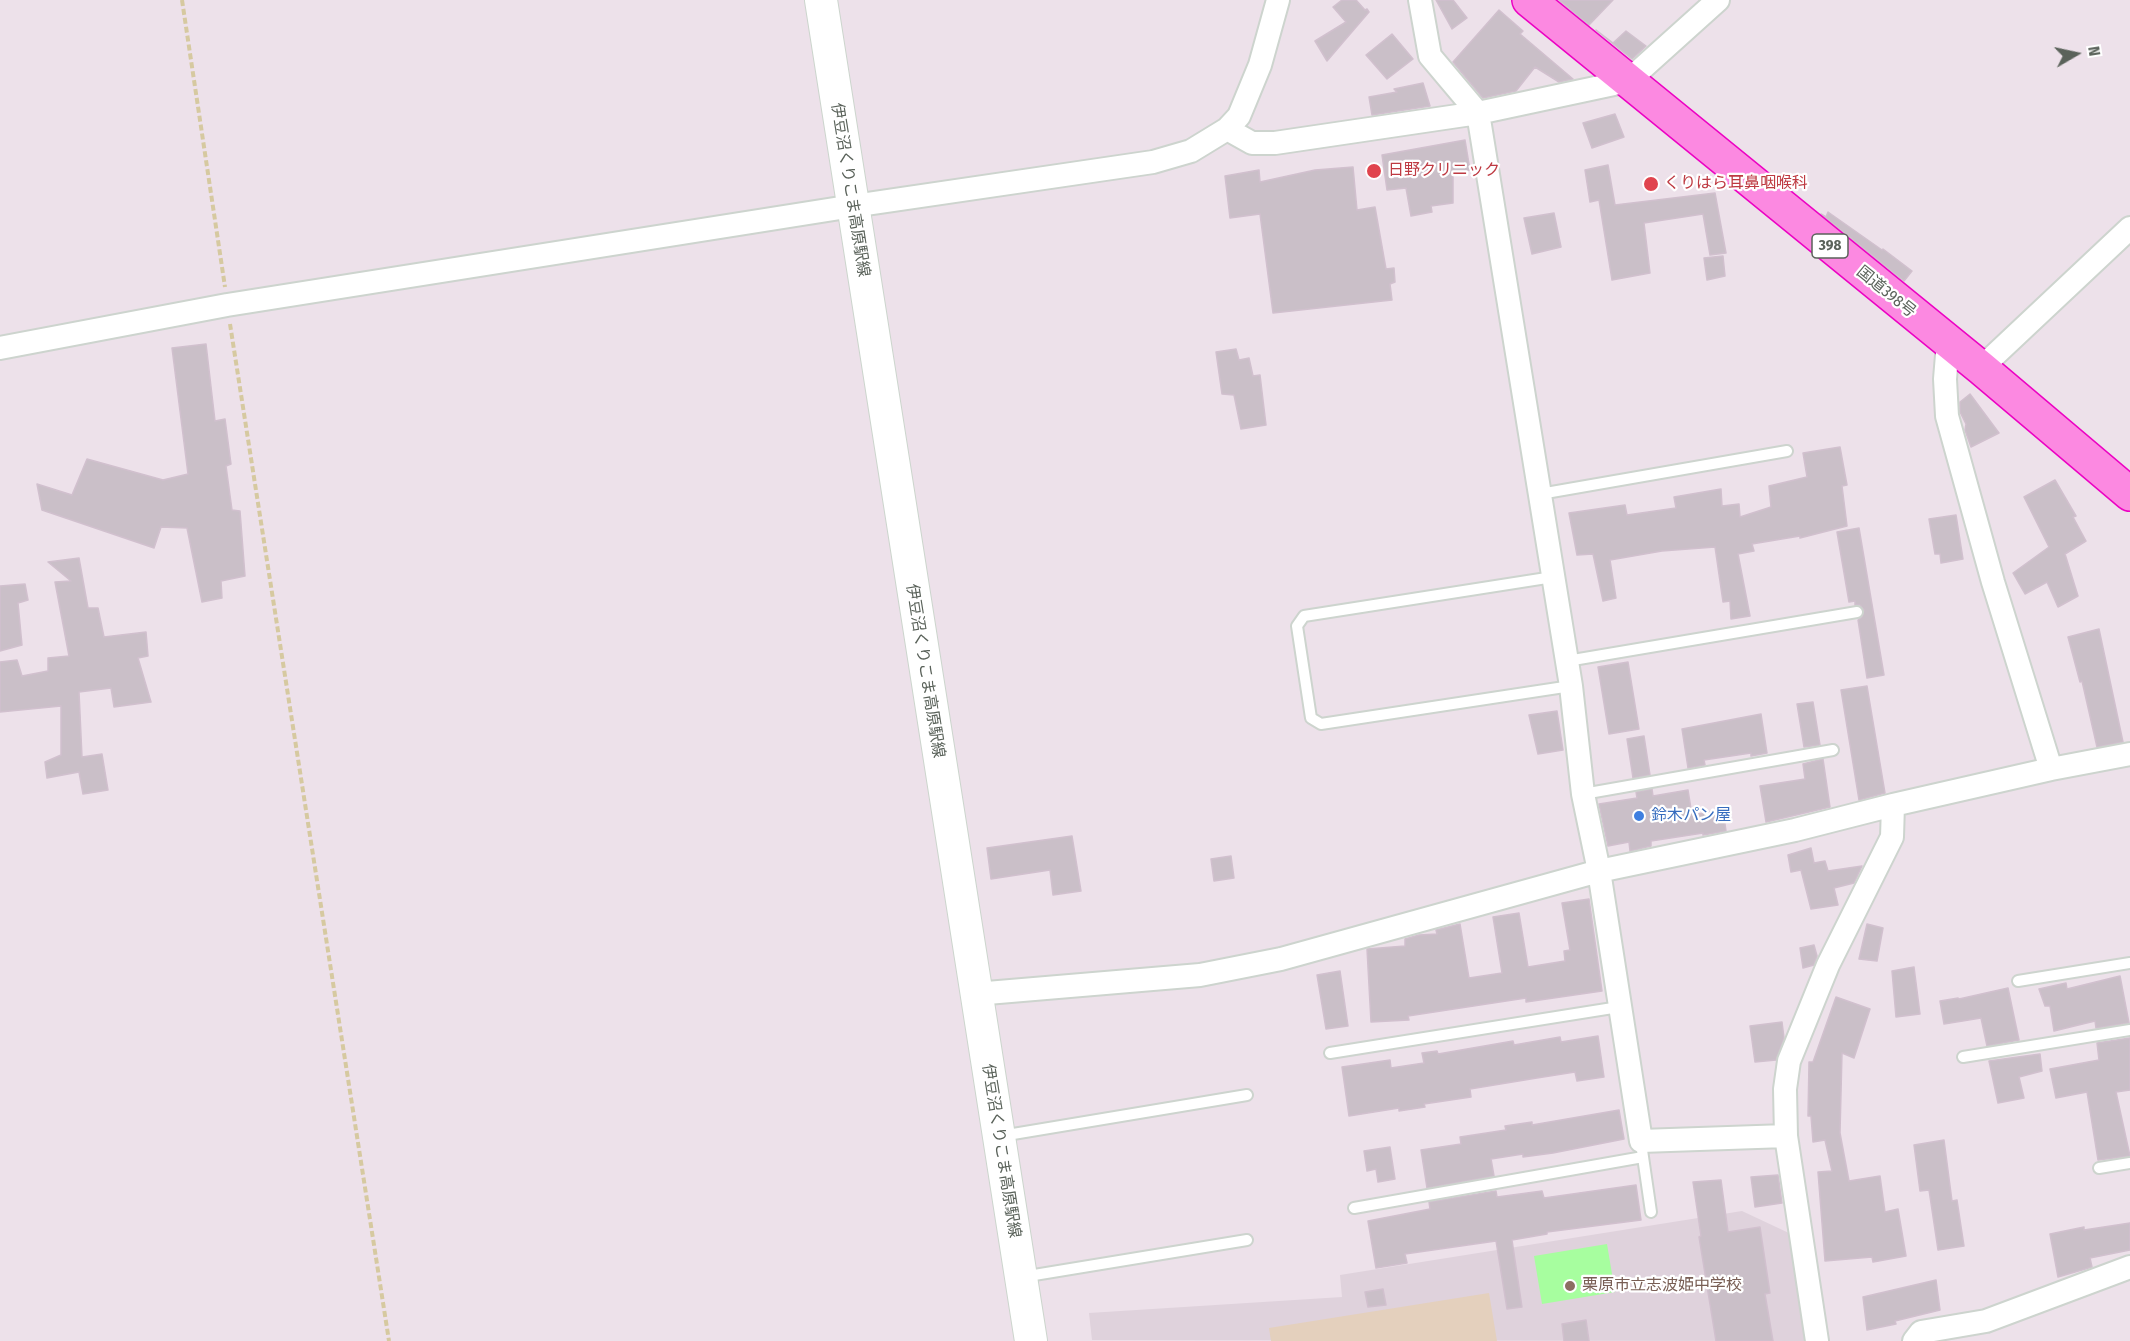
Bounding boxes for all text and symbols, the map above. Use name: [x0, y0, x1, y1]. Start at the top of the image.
north arrow: [2046, 24, 2106, 84]
text: N: [2084, 45, 2104, 57]
street label: 伊豆沼くりこま高原駅線: [827, 102, 873, 278]
place label: 日野クリニック: [1388, 161, 1500, 181]
marker: 日野クリニック: [1365, 162, 1383, 180]
place label: くりはら耳鼻咽喉科: [1664, 174, 1808, 194]
marker: くりはら耳鼻咽喉科: [1642, 175, 1660, 193]
road number: 398: [1812, 234, 1848, 258]
street label: 国道398号: [1852, 262, 1920, 322]
street label: 伊豆沼くりこま高原駅線: [902, 583, 948, 759]
place label: 鈴木パン屋: [1651, 806, 1731, 826]
marker: 鈴木パン屋: [1632, 809, 1646, 823]
street label: 伊豆沼くりこま高原駅線: [978, 1063, 1024, 1239]
place label: 栗原市立志波姫中学校: [1582, 1276, 1742, 1296]
marker: 栗原市立志波姫中学校: [1563, 1279, 1577, 1293]

